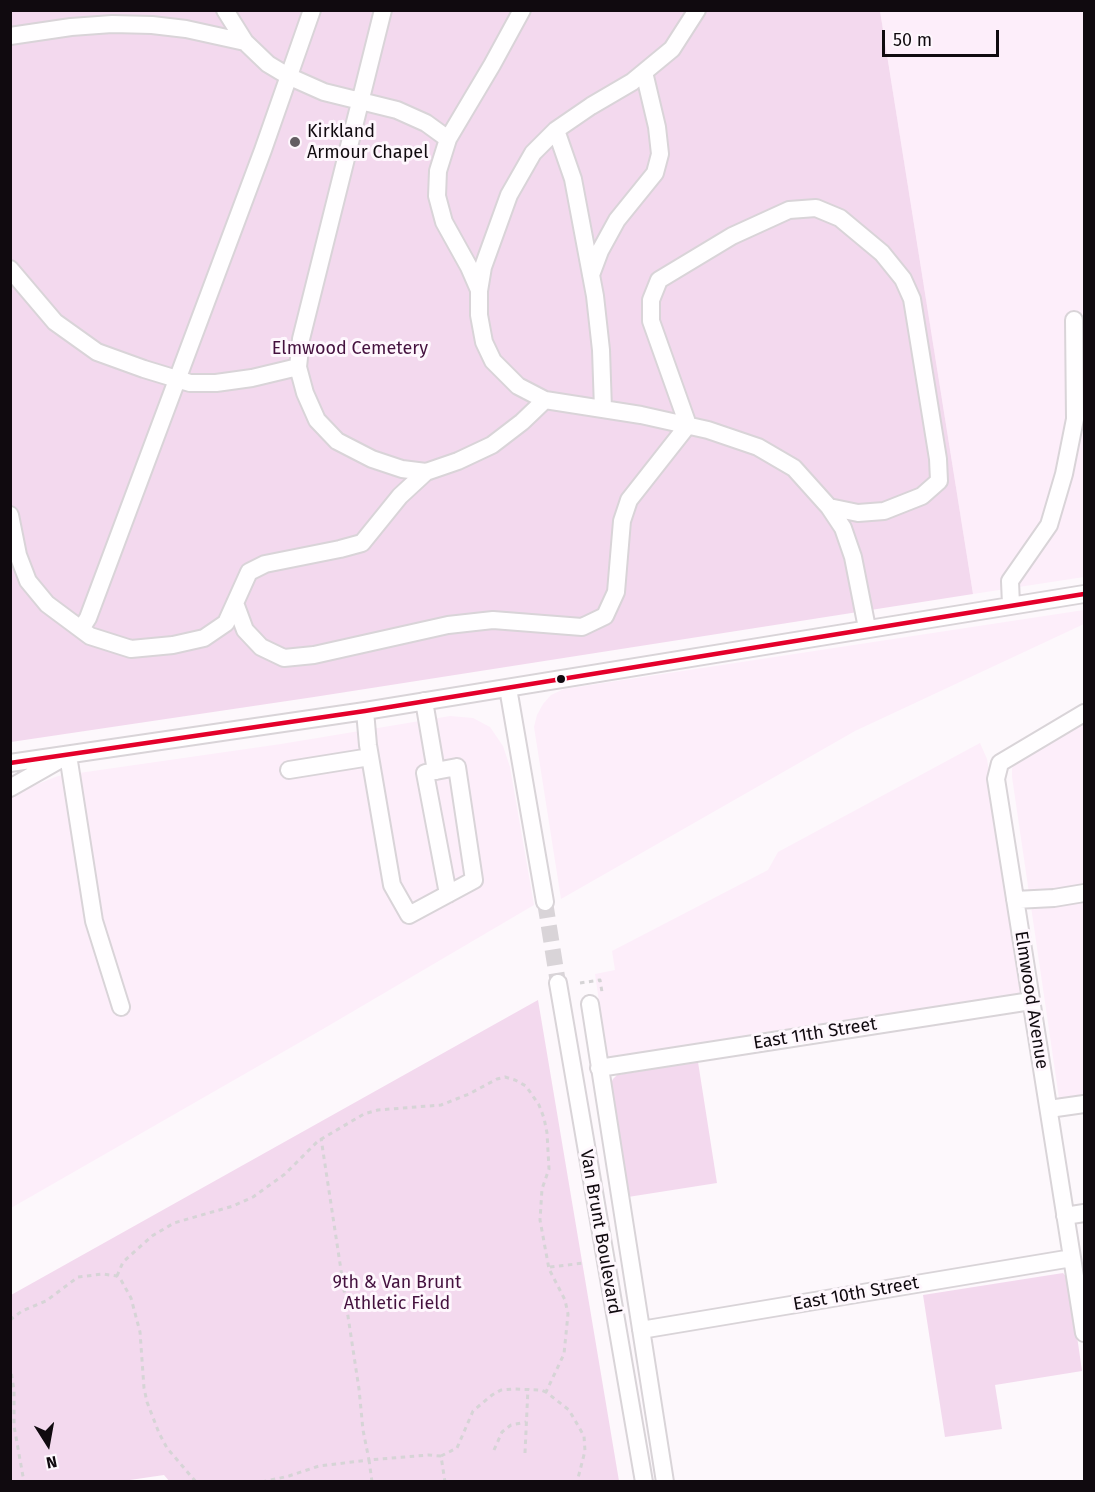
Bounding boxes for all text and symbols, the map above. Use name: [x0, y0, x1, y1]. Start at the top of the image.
scale bar: [885, 18, 1002, 56]
text: 50 m: [893, 29, 932, 51]
place label: Kirkland Armour Chapel: [307, 121, 428, 164]
marker: Kirkland Armour Chapel: [288, 135, 302, 149]
park label: Elmwood Cemetery: [272, 338, 428, 360]
unlabelled marker: [555, 673, 567, 685]
street label: Elmwood Avenue: [1009, 929, 1053, 1071]
street label: East 11th Street: [752, 1014, 878, 1054]
street label: Van Brunt Boulevard: [575, 1148, 625, 1316]
park label: 9th & Van Brunt Athletic Field: [333, 1272, 461, 1314]
street label: East 10th Street: [791, 1272, 921, 1316]
north arrow: [18, 1414, 78, 1474]
text: N: [45, 1452, 59, 1472]

